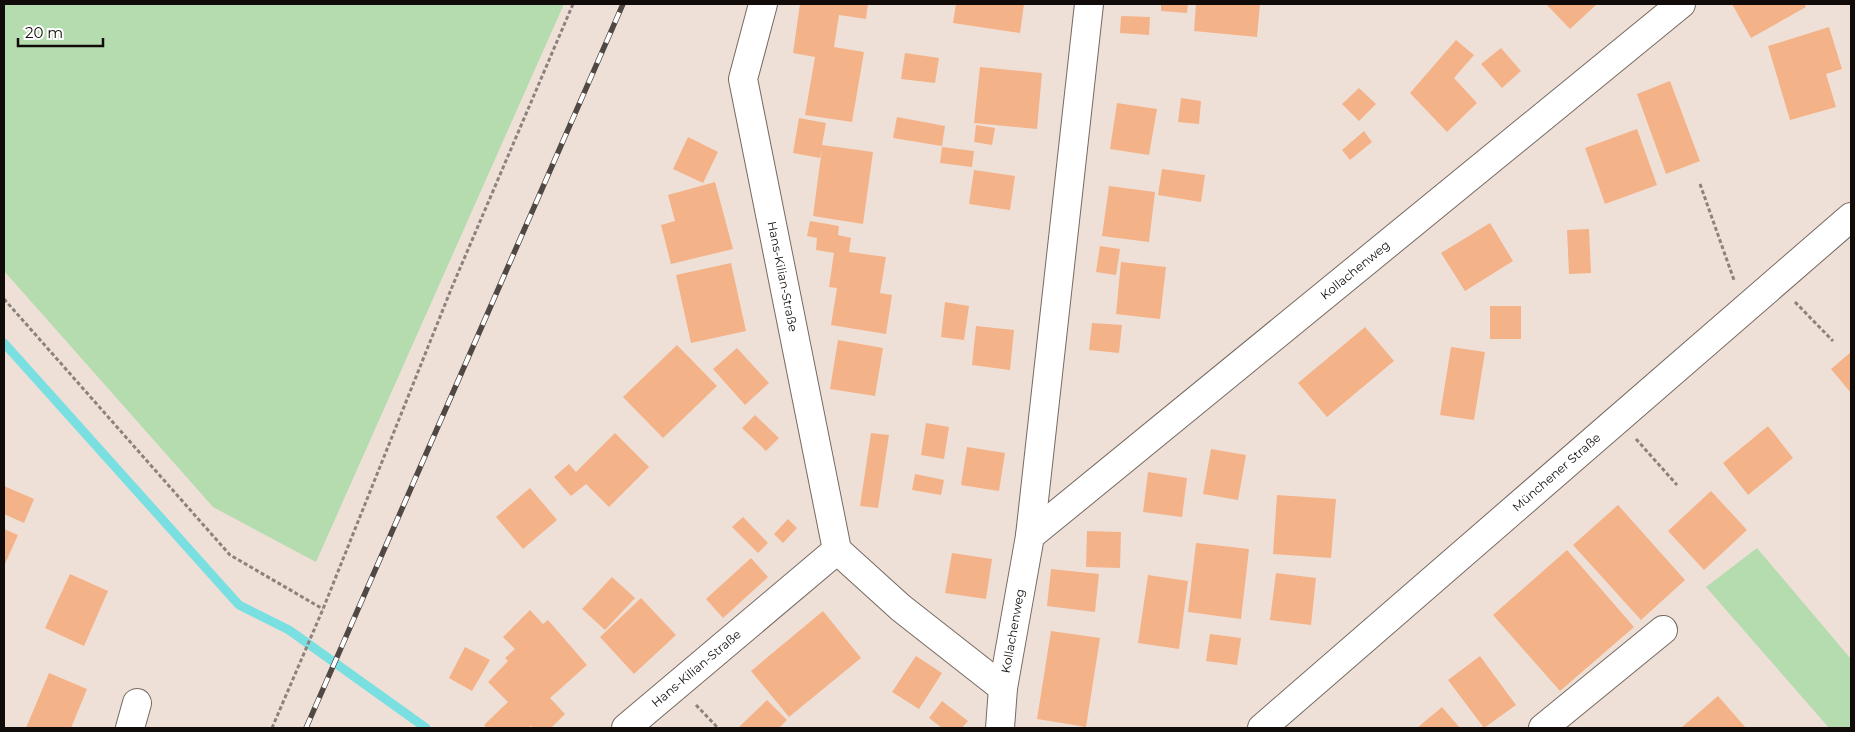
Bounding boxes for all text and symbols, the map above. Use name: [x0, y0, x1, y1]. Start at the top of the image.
scale bar: [18, 15, 102, 47]
text: 20 m: [25, 23, 63, 42]
street label: Hans-Kilian-Straße: [765, 220, 801, 333]
street label: Kollachenweg: [1317, 237, 1393, 303]
street label: Münchener Straße: [1509, 430, 1603, 514]
street label: Kollachenweg: [998, 588, 1027, 674]
street label: Hans-Kilian-Straße: [648, 626, 744, 710]

